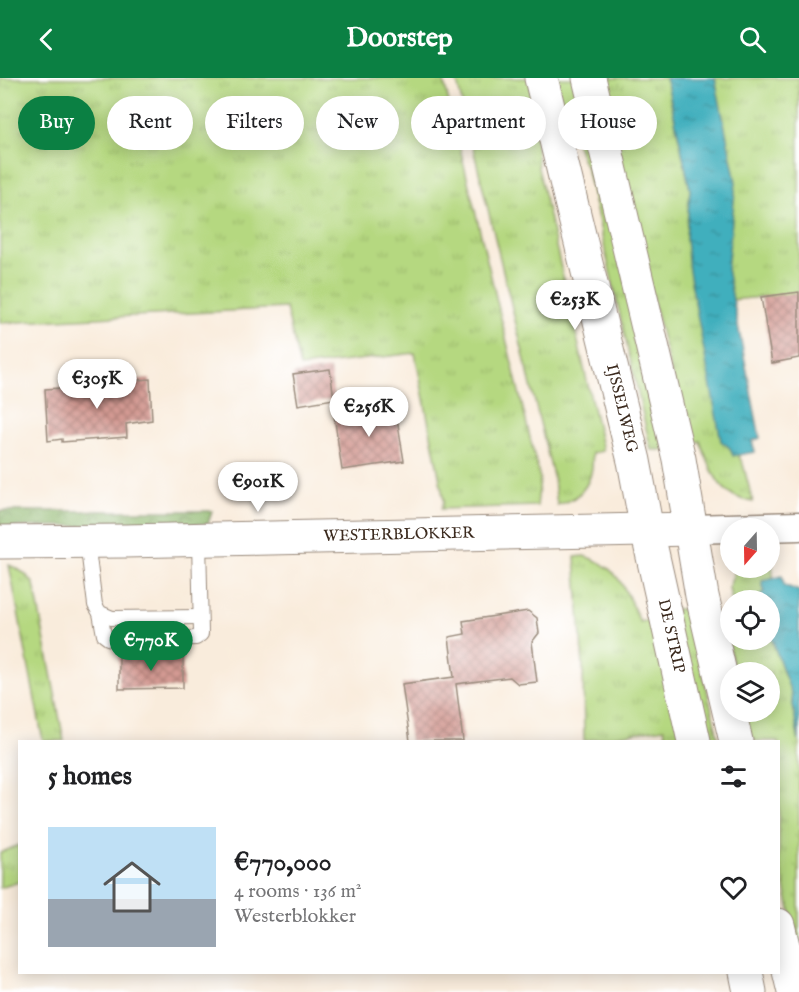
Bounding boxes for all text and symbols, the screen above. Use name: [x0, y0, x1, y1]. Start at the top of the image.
text: Doorstep: [346, 22, 453, 56]
icon: back: [30, 23, 63, 56]
icon: search: [736, 23, 769, 56]
chip: Buy: [18, 96, 95, 150]
chip: Rent: [107, 96, 193, 150]
chip: Filters: [205, 96, 304, 150]
chip: New: [316, 96, 399, 150]
chip: Apartment: [411, 96, 546, 150]
chip: House: [558, 96, 657, 150]
pin: €253K: [533, 280, 617, 331]
text: €253K: [550, 287, 600, 312]
pin: €305K: [55, 359, 139, 410]
street label: IJSSELWEG: [601, 362, 642, 455]
text: €305K: [72, 366, 122, 391]
pin: €256K: [327, 387, 411, 438]
text: €256K: [343, 394, 395, 419]
pin: €901K: [216, 462, 300, 513]
text: €901K: [232, 469, 284, 494]
north arrow: [720, 518, 780, 578]
map controls: [720, 518, 780, 722]
street label: WESTERBLOKKER: [323, 524, 475, 547]
button: locate: [720, 590, 780, 650]
street label: DE STRIP: [653, 597, 689, 675]
pin: €770K: [109, 621, 193, 672]
text: €770K: [124, 628, 178, 653]
button: layers: [720, 662, 780, 722]
text: 5 homes: [48, 760, 132, 793]
icon: filters: [717, 760, 750, 793]
text: €770,000: [234, 846, 332, 879]
icon: home: [96, 851, 168, 923]
icon: heart: [717, 871, 750, 904]
text: 4 rooms · 136 m²: [234, 879, 361, 904]
text: Westerblokker: [234, 904, 356, 929]

